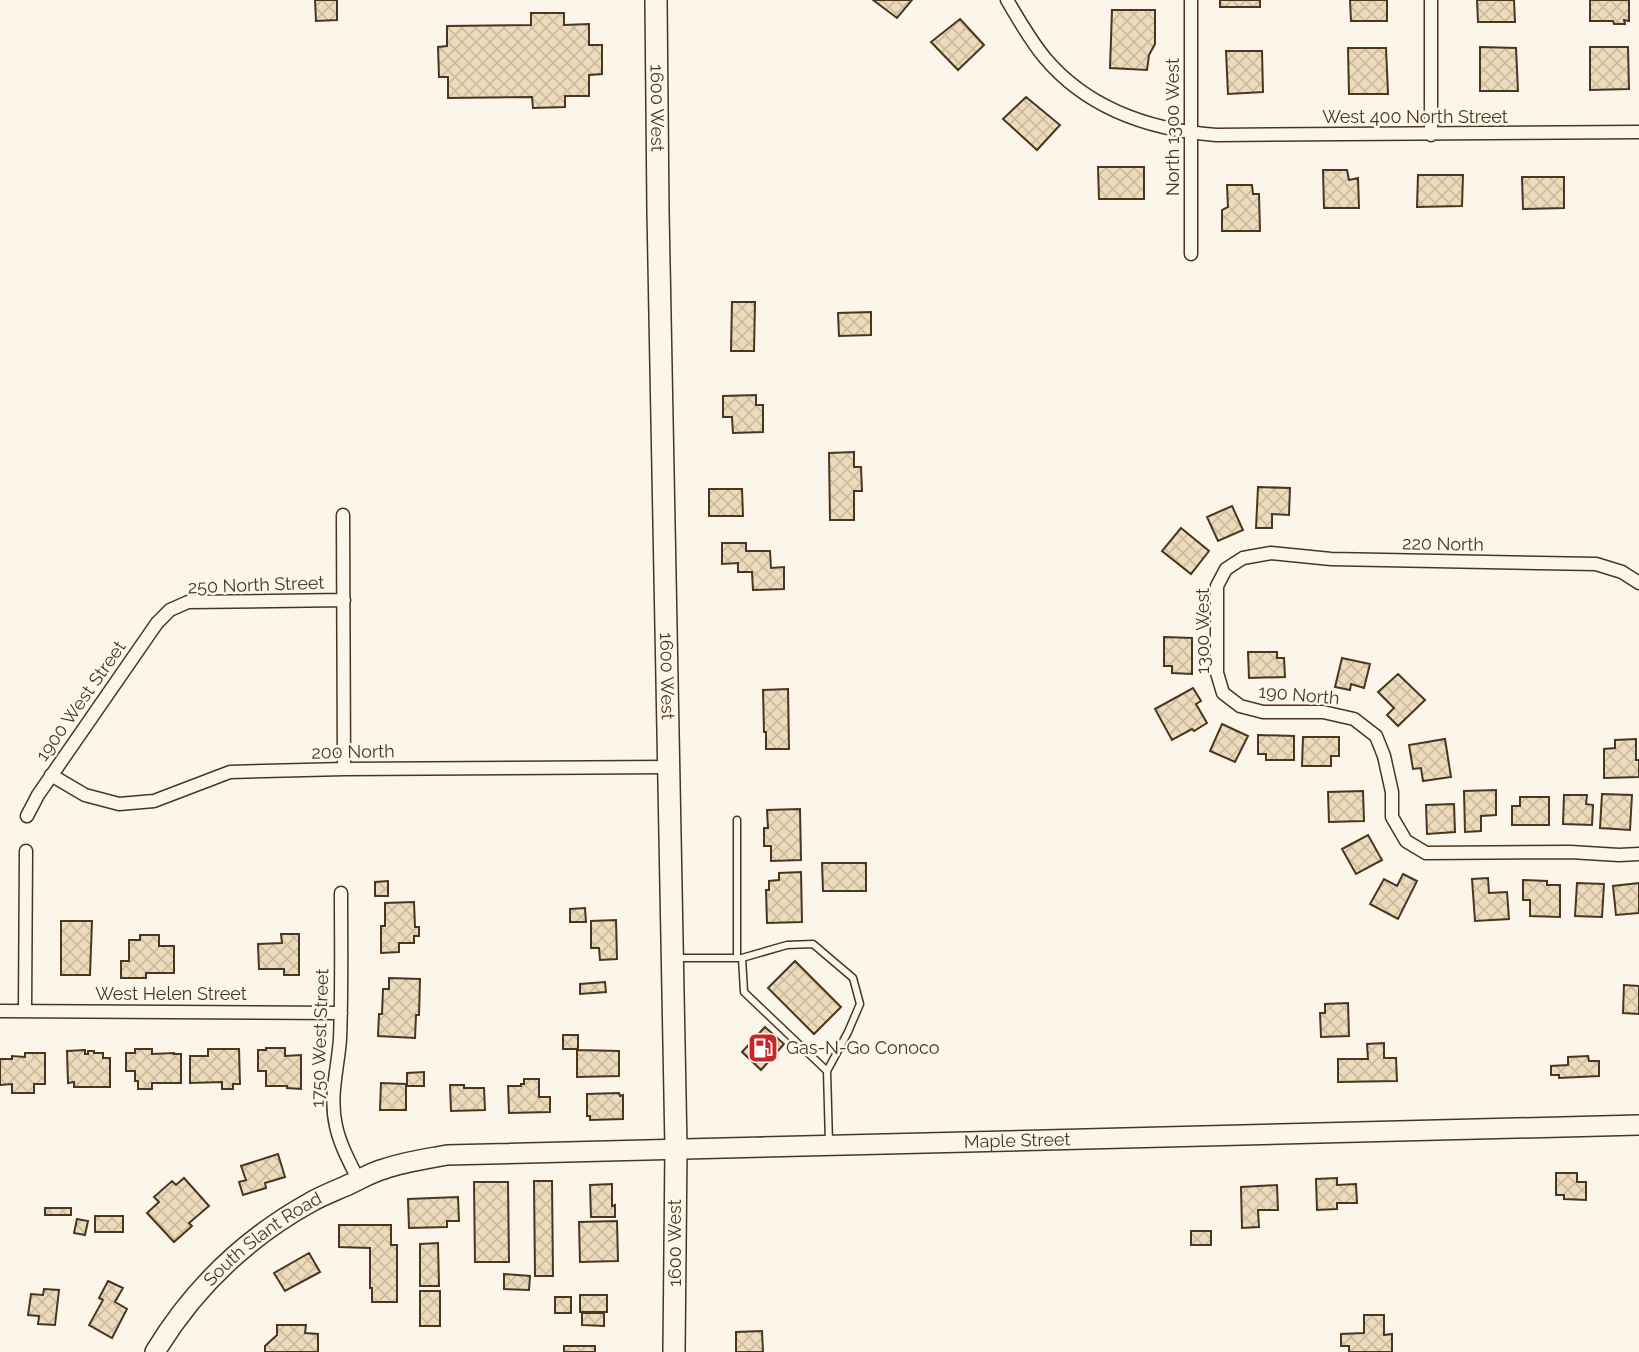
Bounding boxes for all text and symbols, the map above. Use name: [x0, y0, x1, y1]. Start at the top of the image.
street label: North 1300 West: [1162, 58, 1183, 196]
street label: 1600 West: [647, 64, 668, 152]
street label: West 400 North Street: [1322, 106, 1508, 127]
street label: 220 North: [1402, 532, 1484, 555]
street label: 250 North Street: [187, 572, 325, 597]
street label: 1300 West: [1192, 588, 1213, 674]
street label: 1600 West: [656, 632, 679, 720]
street label: 1900 West Street: [31, 637, 130, 765]
street label: 190 North: [1258, 681, 1340, 708]
street label: 200 North: [311, 740, 395, 763]
street label: 1750 West Street: [307, 968, 332, 1108]
street label: West Helen Street: [95, 983, 247, 1004]
fuel station icon: Gas-N-Go Conoco: [746, 1031, 780, 1065]
place label: Gas-N-Go Conoco: [786, 1037, 940, 1058]
street label: Maple Street: [964, 1128, 1071, 1152]
street label: South Slant Road: [199, 1187, 325, 1290]
street label: 1600 West: [664, 1199, 685, 1287]

